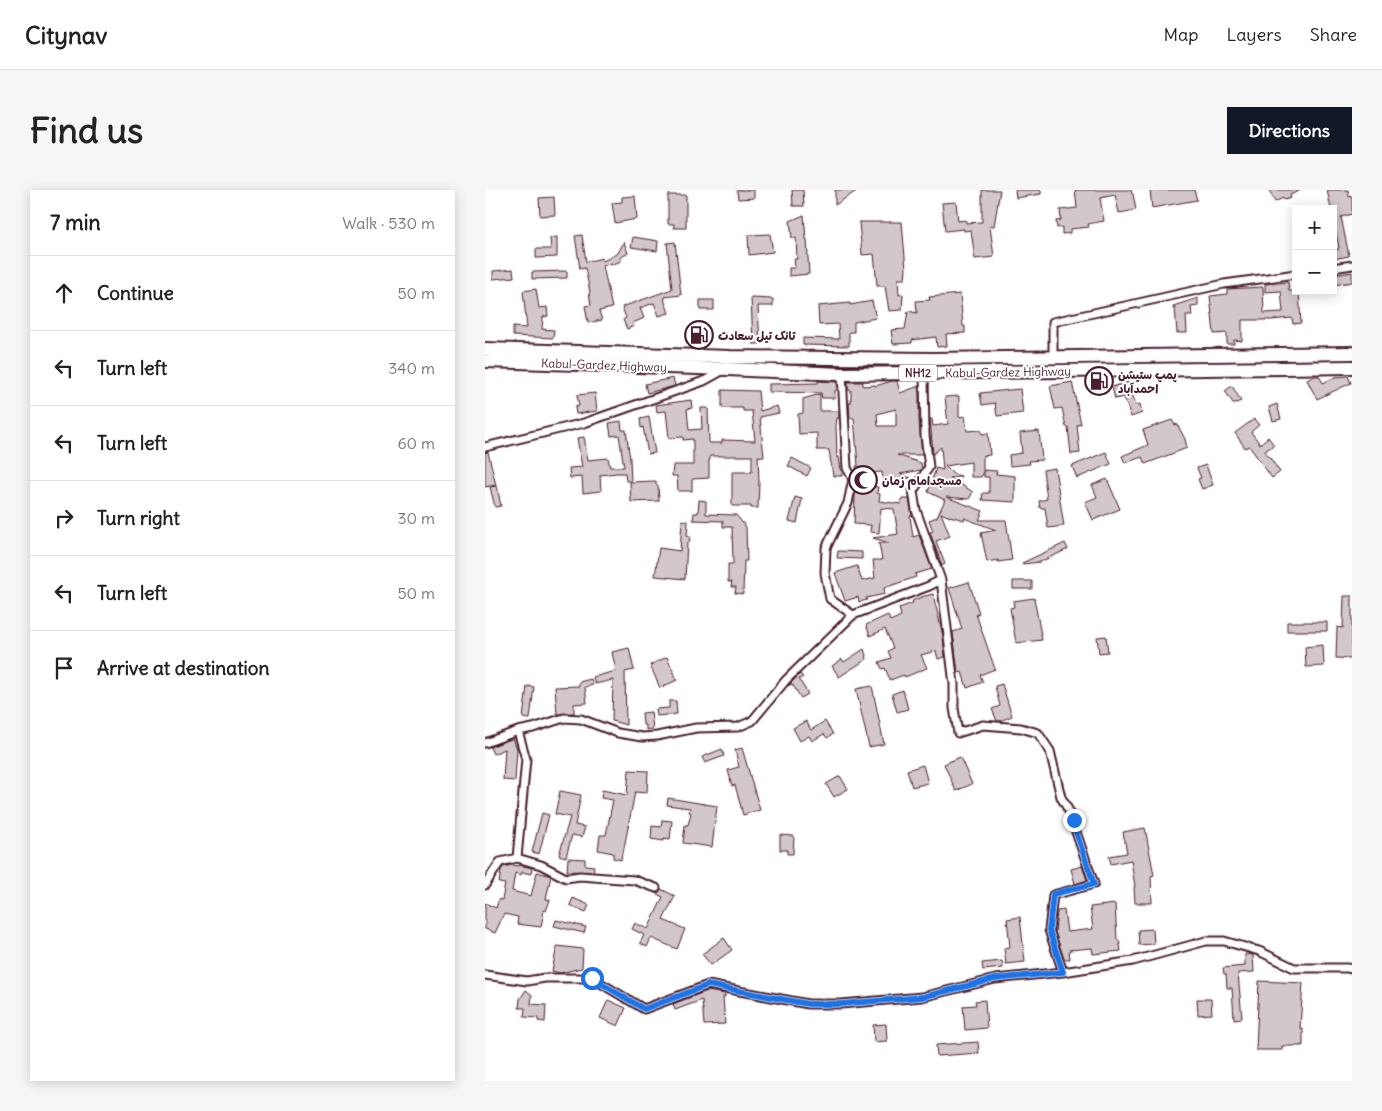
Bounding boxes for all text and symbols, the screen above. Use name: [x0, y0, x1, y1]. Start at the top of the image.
text: Citynav: [25, 20, 107, 50]
text: Map: [1163, 23, 1198, 46]
text: Layers: [1226, 23, 1282, 46]
text: Share: [1310, 23, 1357, 46]
button: Directions: [1227, 107, 1352, 154]
text: Find us: [30, 108, 143, 152]
map controls: [1292, 205, 1337, 295]
button: +: [1292, 205, 1337, 250]
text: 7 min: [50, 209, 101, 236]
text: Walk · 530 m: [342, 213, 435, 233]
button: −: [1292, 250, 1337, 295]
icon: ahead: [50, 279, 78, 307]
text: Continue: [97, 281, 174, 305]
text: 50 m: [397, 283, 435, 303]
fuel station icon: تانک تیل سعادت: [684, 320, 714, 350]
place label: تانک تیل سعادت: [718, 328, 796, 343]
icon: left: [50, 354, 78, 382]
street label: Kabul-Gardez Highway: [541, 355, 667, 375]
text: Turn left: [97, 356, 167, 380]
text: 340 m: [388, 358, 435, 378]
street label: Kabul-Gardez Highway: [945, 363, 1071, 381]
road number: NH12: [899, 364, 937, 382]
fuel station icon: پمپ ستیشن احمدآباد: [1084, 366, 1114, 396]
place label: پمپ ستیشن احمدآباد: [1118, 367, 1177, 396]
icon: left: [50, 429, 78, 457]
text: Turn left: [97, 431, 167, 455]
text: 60 m: [397, 433, 435, 453]
mosque icon: مسجدامام زمان: [848, 465, 878, 495]
place label: مسجدامام زمان: [882, 473, 962, 490]
icon: right: [50, 504, 78, 532]
text: Turn right: [97, 506, 180, 530]
text: 30 m: [398, 508, 435, 528]
icon: left: [50, 579, 78, 607]
text: Turn left: [97, 581, 167, 605]
text: 50 m: [397, 583, 435, 603]
icon: arrive: [50, 654, 78, 682]
text: Arrive at destination: [97, 656, 270, 680]
route end: [1063, 809, 1086, 832]
route start: [581, 967, 604, 990]

